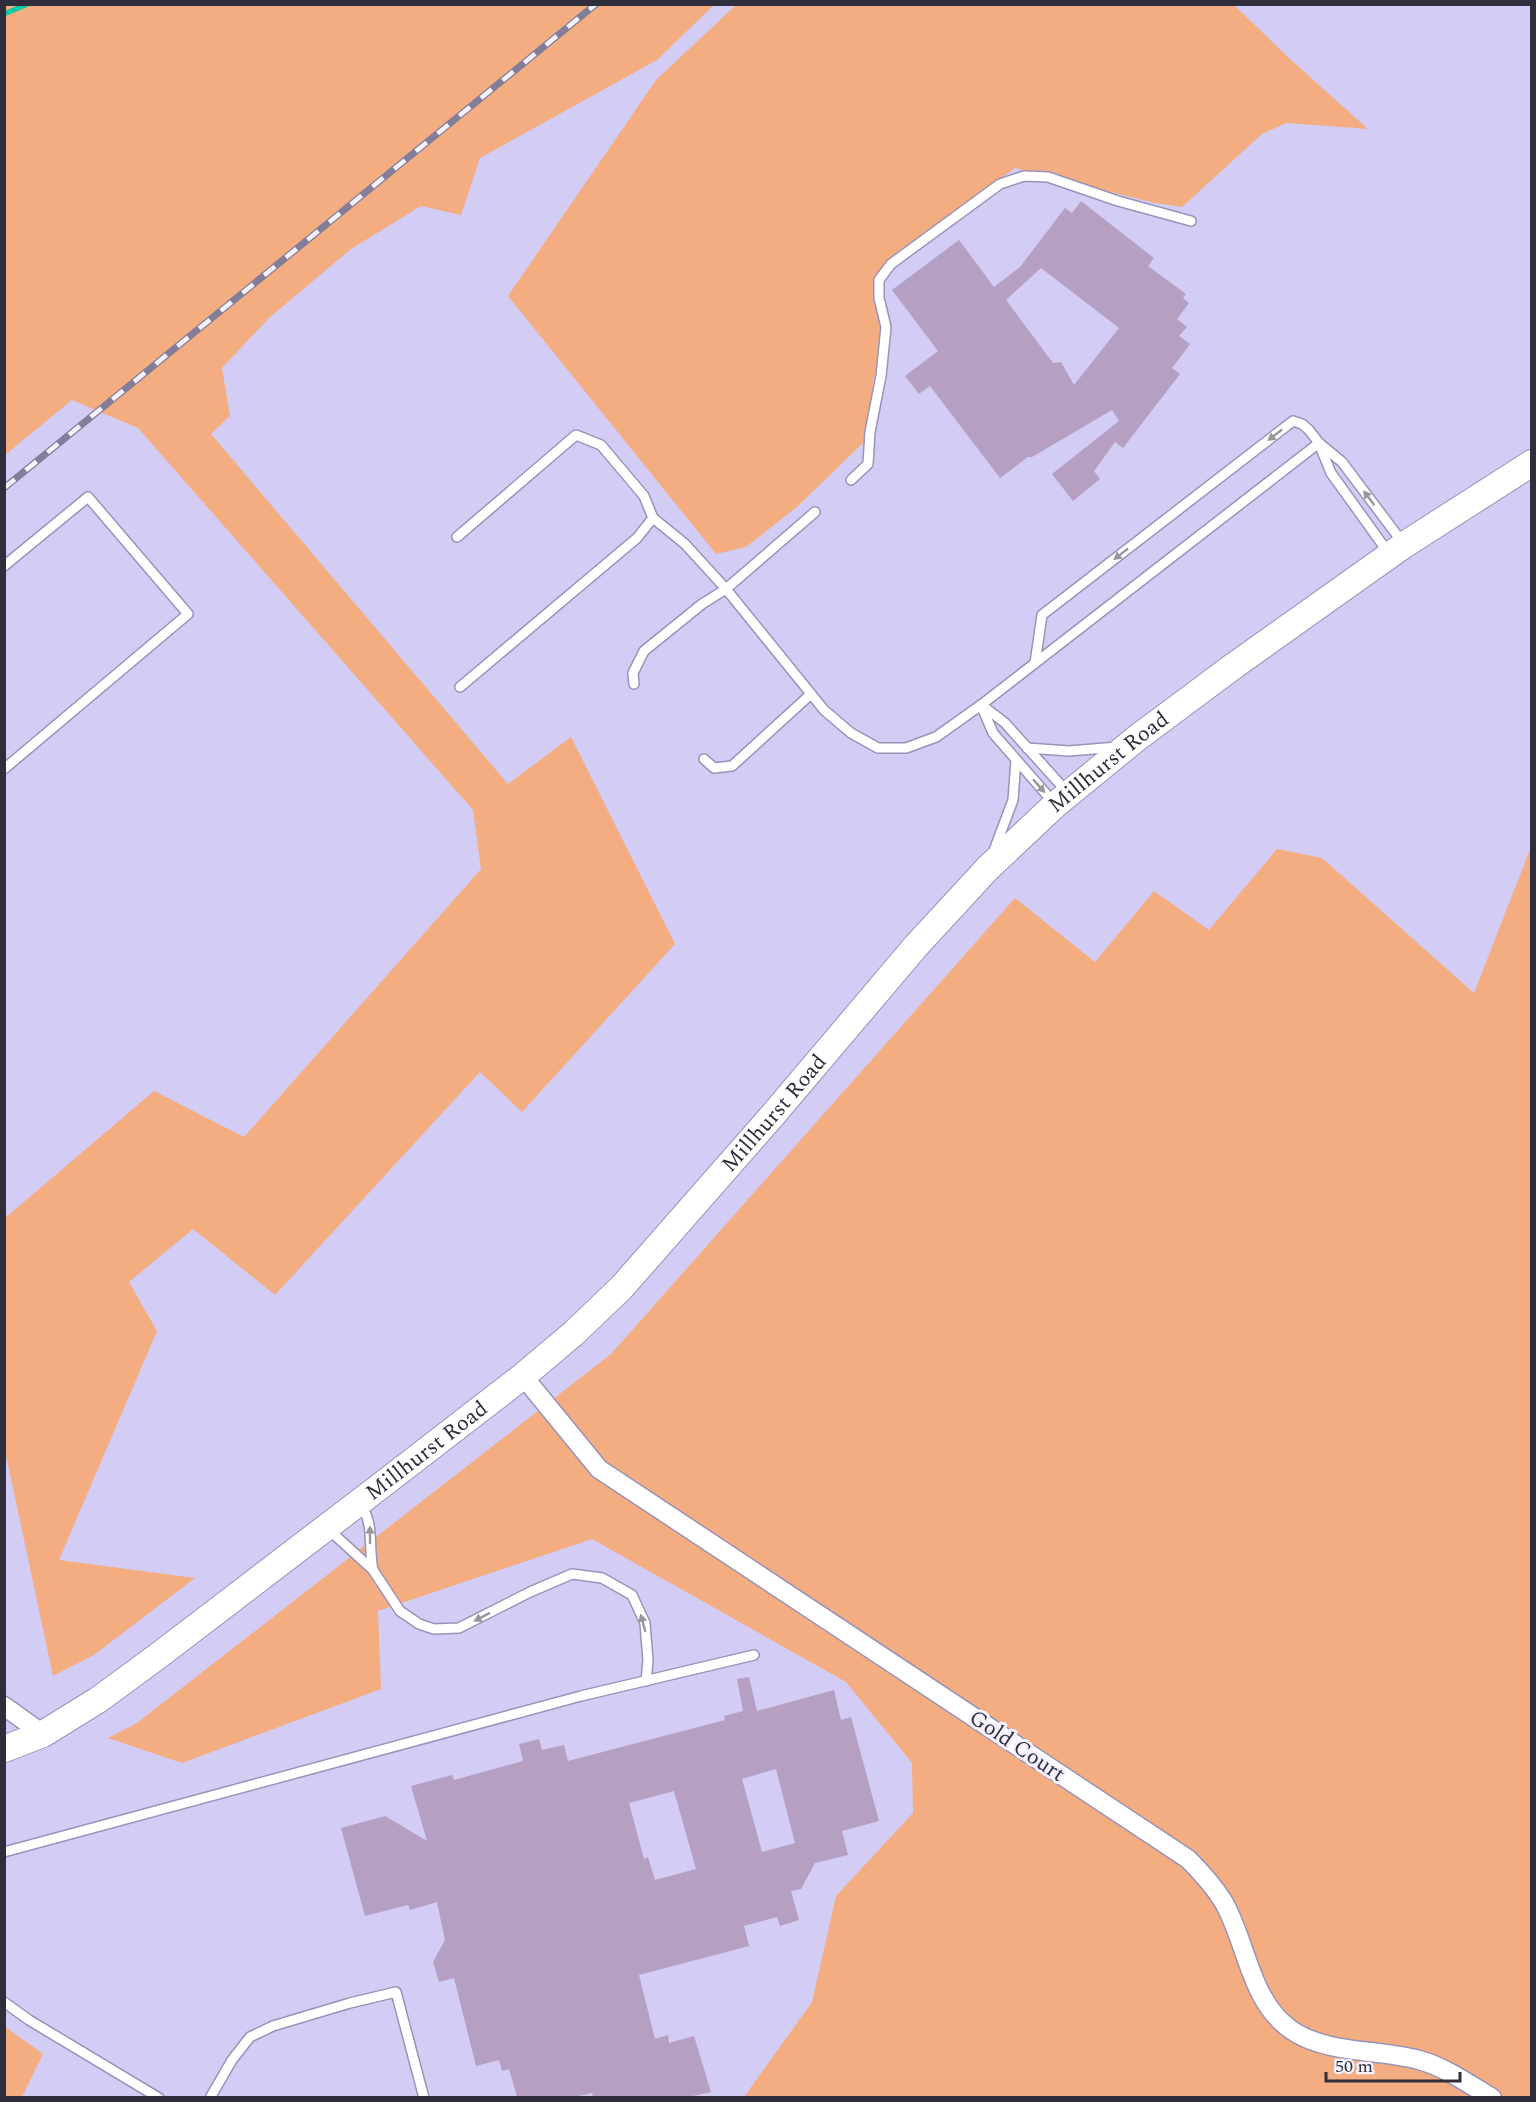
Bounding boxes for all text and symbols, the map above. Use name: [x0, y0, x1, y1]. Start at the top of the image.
one-way arrow: [1267, 429, 1283, 441]
one-way arrow: [1363, 491, 1375, 507]
one-way arrow: [1113, 548, 1128, 560]
street label: Millhurst Road: [1041, 703, 1176, 821]
one-way arrow: [1032, 778, 1045, 793]
street label: Millhurst Road: [713, 1047, 834, 1180]
street label: Millhurst Road: [358, 1392, 495, 1508]
one-way arrow: [365, 1526, 375, 1545]
one-way arrow: [473, 1612, 490, 1622]
one-way arrow: [638, 1614, 647, 1632]
street label: Gold Court: [962, 1702, 1072, 1790]
scale bar: [1326, 2045, 1460, 2083]
text: 50 m: [1335, 2053, 1373, 2080]

